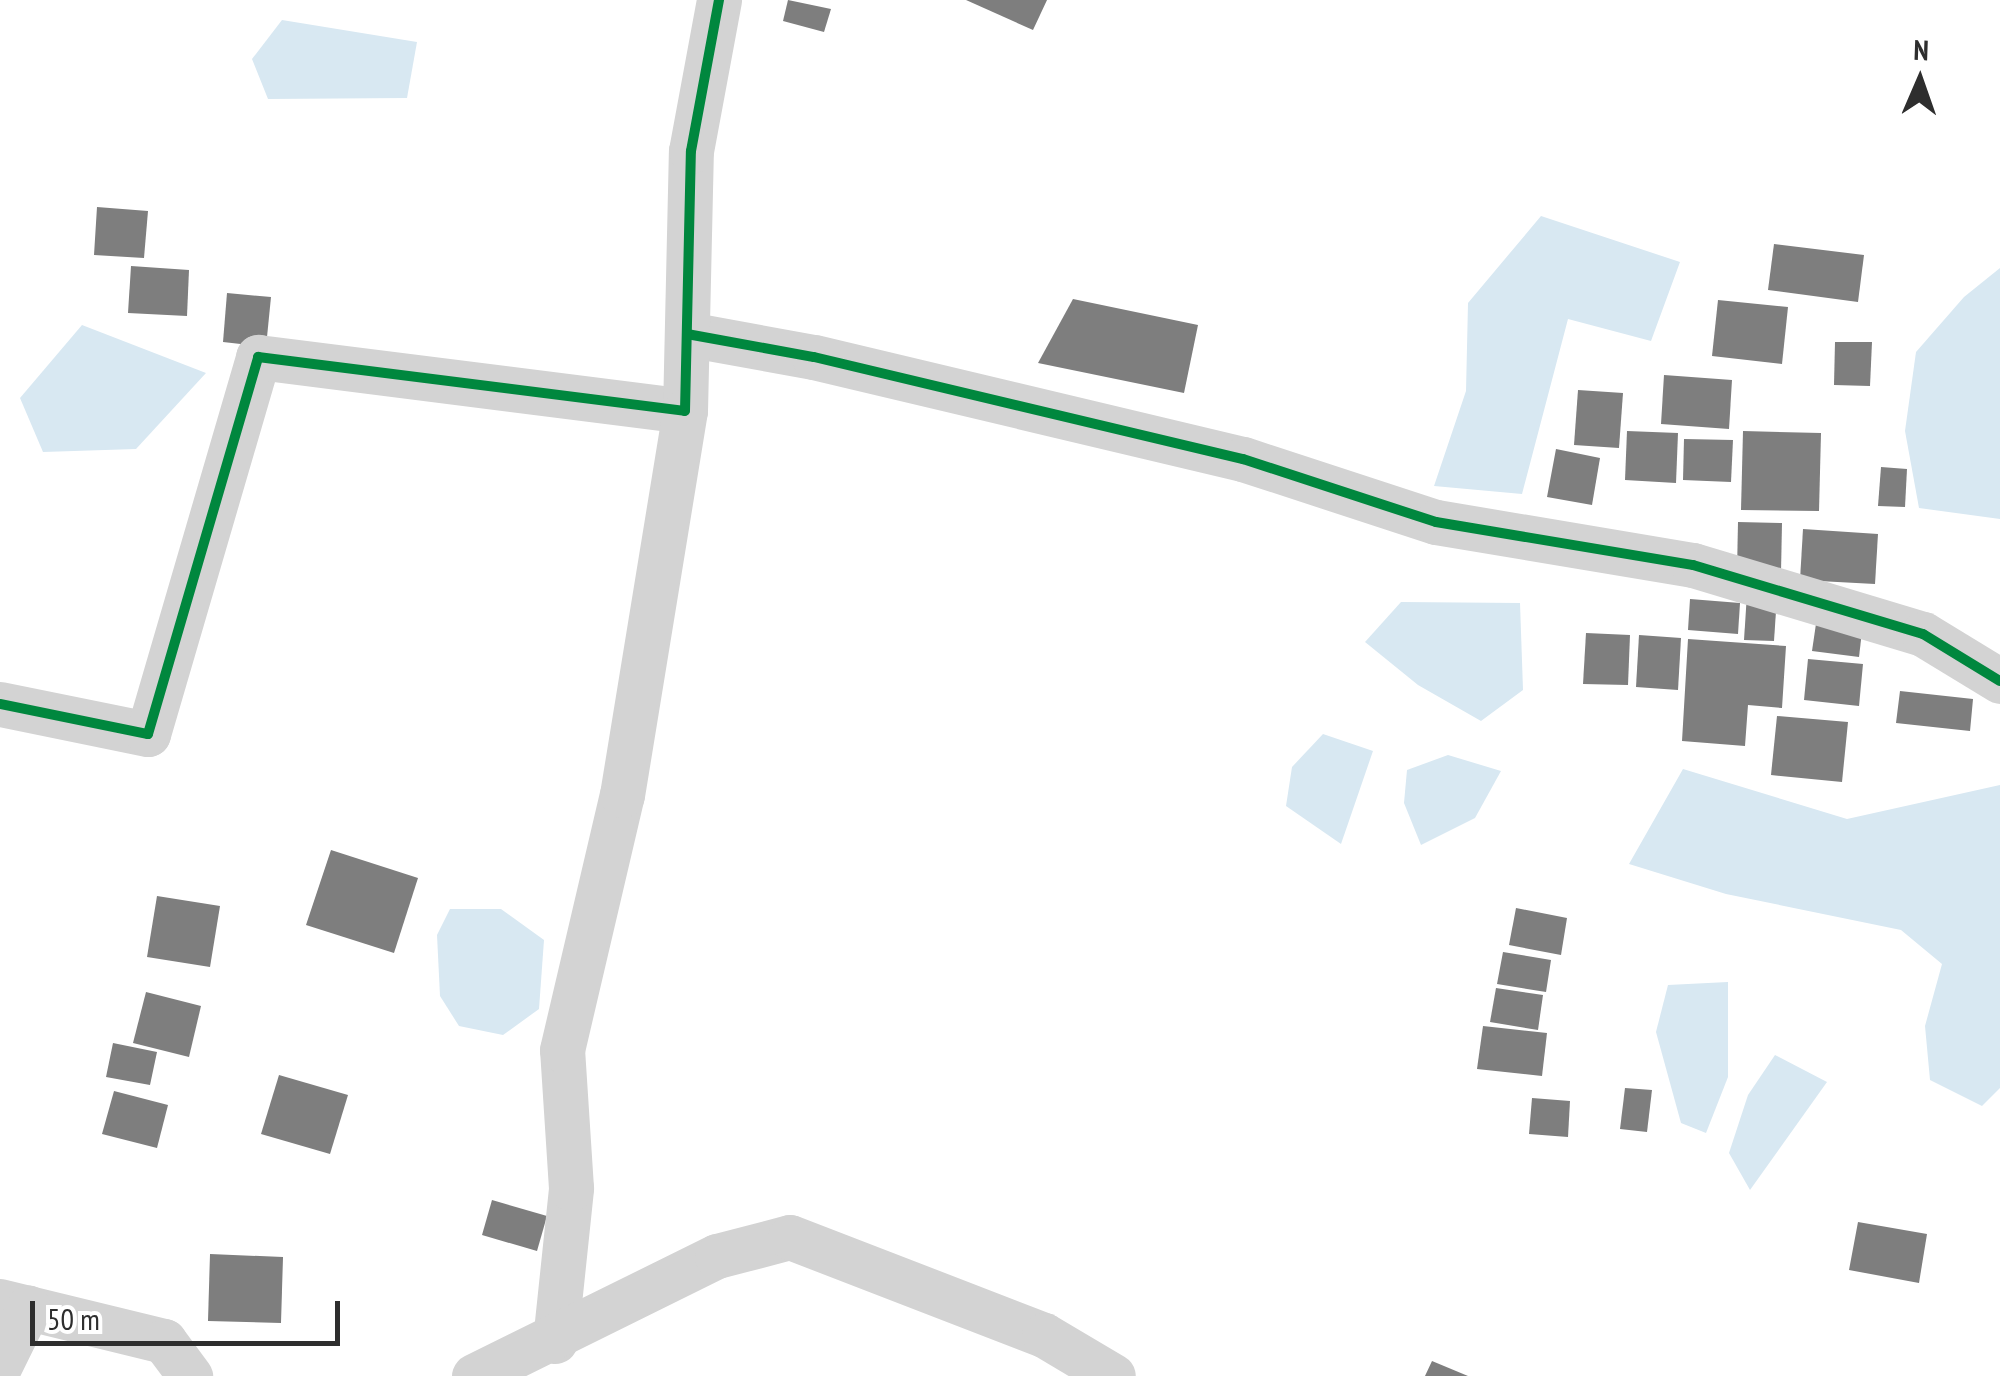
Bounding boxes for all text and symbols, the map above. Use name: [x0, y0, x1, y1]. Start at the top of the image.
north arrow: [1870, 30, 1970, 130]
text: N: [1913, 31, 1929, 68]
scale bar: [35, 1281, 345, 1343]
text: 50 m: [47, 1299, 100, 1338]

